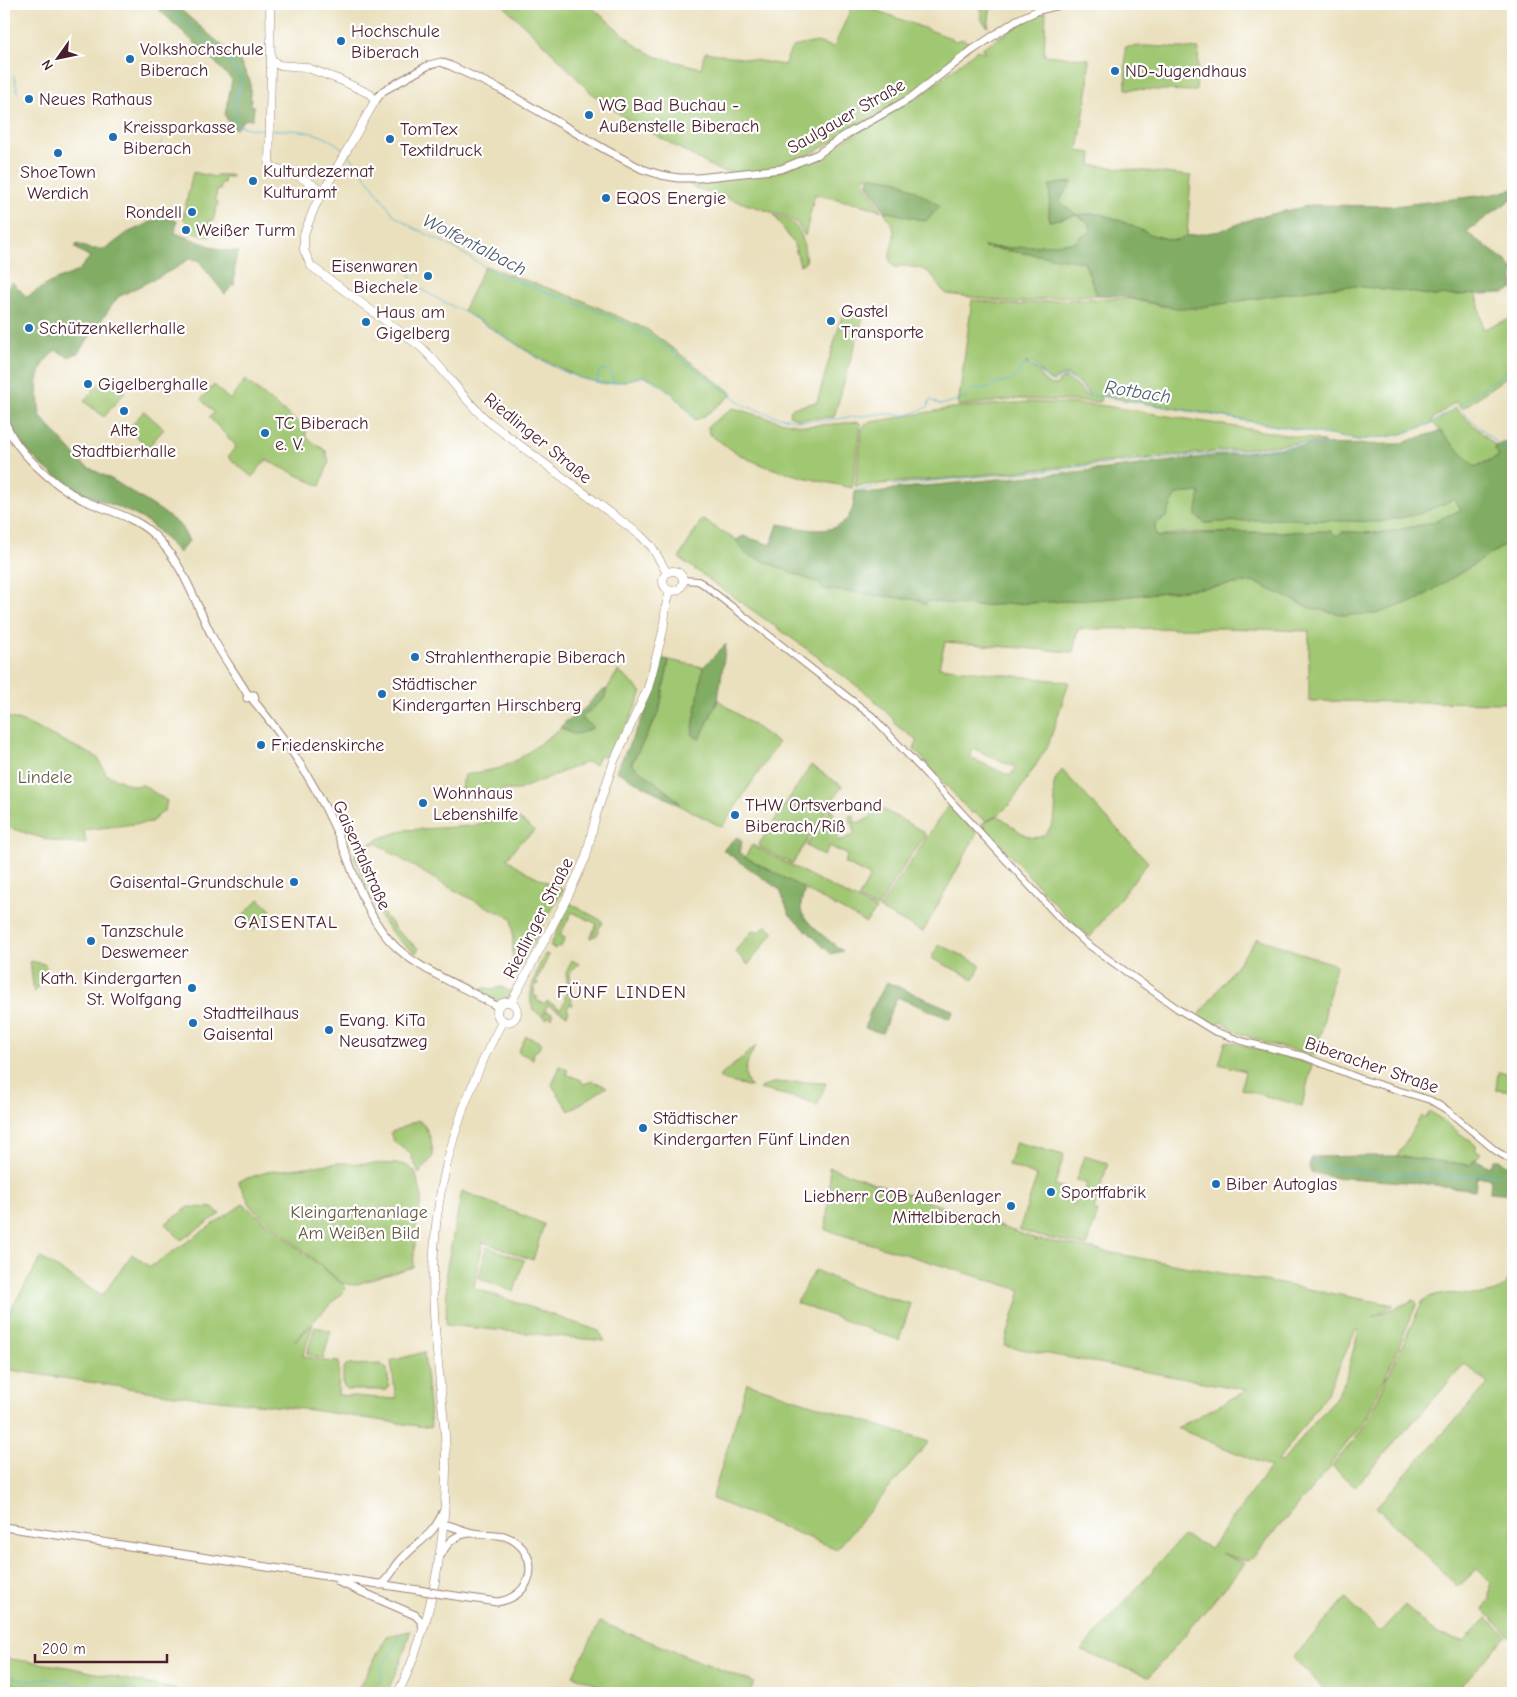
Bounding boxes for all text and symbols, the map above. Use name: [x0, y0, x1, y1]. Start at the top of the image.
place label: Hochschule Biberach: [351, 21, 440, 63]
north arrow: [32, 32, 82, 82]
marker: Hochschule Biberach: [335, 35, 347, 47]
place label: Volkshochschule Biberach: [140, 39, 264, 81]
marker: Volkshochschule Biberach: [124, 53, 136, 65]
text: N: [38, 56, 57, 73]
place label: ND-Jugendhaus: [1125, 61, 1247, 82]
marker: ND-Jugendhaus: [1109, 65, 1121, 77]
street label: Saulgauer Straße: [784, 74, 909, 159]
place label: Neues Rathaus: [39, 89, 152, 110]
marker: Neues Rathaus: [23, 93, 35, 105]
place label: WG Bad Buchau - Außenstelle Biberach: [599, 95, 759, 137]
marker: WG Bad Buchau - Außenstelle Biberach: [583, 109, 595, 121]
place label: Kreissparkasse Biberach: [123, 117, 236, 159]
place label: TomTex Textildruck: [400, 119, 482, 161]
marker: Kreissparkasse Biberach: [107, 131, 119, 143]
marker: TomTex Textildruck: [384, 133, 396, 145]
marker: ShoeTown Werdich: [52, 147, 64, 159]
place label: Kulturdezernat Kulturamt: [263, 161, 375, 203]
place label: ShoeTown Werdich: [20, 162, 96, 204]
marker: Kulturdezernat Kulturamt: [247, 175, 259, 187]
place label: EQOS Energie: [616, 188, 726, 209]
marker: EQOS Energie: [600, 192, 612, 204]
place label: Rondell: [126, 202, 182, 223]
marker: Rondell: [186, 206, 198, 218]
water label: Wolfentalbach: [419, 209, 530, 280]
place label: Weißer Turm: [196, 220, 296, 241]
marker: Weißer Turm: [180, 224, 192, 236]
place label: Eisenwaren Biechele: [331, 256, 418, 298]
marker: Eisenwaren Biechele: [422, 270, 434, 282]
place label: Gastel Transporte: [841, 301, 924, 343]
place label: Haus am Gigelberg: [376, 302, 450, 344]
marker: Gastel Transporte: [825, 315, 837, 327]
marker: Haus am Gigelberg: [360, 316, 372, 328]
place label: Schützenkellerhalle: [39, 318, 185, 339]
marker: Schützenkellerhalle: [23, 322, 35, 334]
place label: Gigelberghalle: [98, 374, 208, 395]
water label: Rotbach: [1103, 376, 1173, 408]
marker: Gigelberghalle: [82, 378, 94, 390]
street label: Riedlinger Straße: [480, 388, 596, 488]
marker: Alte Stadtbierhalle: [118, 405, 130, 417]
place label: TC Biberach e. V.: [275, 413, 369, 455]
place label: Alte Stadtbierhalle: [72, 420, 176, 462]
marker: TC Biberach e. V.: [259, 427, 271, 439]
place label: Strahlentherapie Biberach: [425, 647, 626, 668]
marker: Strahlentherapie Biberach: [409, 651, 421, 663]
place label: Städtischer Kindergarten Hirschberg: [392, 674, 582, 716]
marker: Städtischer Kindergarten Hirschberg: [376, 688, 388, 700]
place label: Friedenskirche: [271, 735, 384, 756]
marker: Friedenskirche: [255, 739, 267, 751]
park label: Lindele: [18, 767, 72, 788]
place label: Wohnhaus Lebenshilfe: [433, 783, 518, 825]
place label: THW Ortsverband Biberach/Riß: [745, 795, 882, 837]
street label: Gaisentalstraße: [328, 797, 395, 913]
marker: Wohnhaus Lebenshilfe: [417, 797, 429, 809]
marker: THW Ortsverband Biberach/Riß: [729, 809, 741, 821]
street label: Riedlinger Straße: [499, 854, 578, 982]
place label: Gaisental-Grundschule: [110, 872, 284, 893]
marker: Gaisental-Grundschule: [288, 876, 300, 888]
district label: GAISENTAL: [234, 911, 338, 933]
place label: Tanzschule Deswemeer: [101, 921, 189, 963]
marker: Tanzschule Deswemeer: [85, 935, 97, 947]
place label: Kath. Kindergarten St. Wolfgang: [40, 968, 182, 1010]
district label: FÜNF LINDEN: [557, 981, 687, 1003]
marker: Kath. Kindergarten St. Wolfgang: [186, 982, 198, 994]
place label: Stadtteilhaus Gaisental: [203, 1003, 299, 1045]
place label: Evang. KiTa Neusatzweg: [339, 1010, 428, 1052]
marker: Stadtteilhaus Gaisental: [187, 1017, 199, 1029]
marker: Evang. KiTa Neusatzweg: [323, 1024, 335, 1036]
street label: Biberacher Straße: [1302, 1033, 1442, 1098]
place label: Städtischer Kindergarten Fünf Linden: [653, 1108, 850, 1150]
marker: Städtischer Kindergarten Fünf Linden: [637, 1122, 649, 1134]
place label: Biber Autoglas: [1226, 1174, 1337, 1195]
marker: Biber Autoglas: [1210, 1178, 1222, 1190]
place label: Sportfabrik: [1061, 1182, 1146, 1203]
place label: Liebherr COB Außenlager Mittelbiberach: [803, 1186, 1002, 1228]
marker: Sportfabrik: [1045, 1186, 1057, 1198]
marker: Liebherr COB Außenlager Mittelbiberach: [1005, 1200, 1017, 1212]
park label: Kleingartenanlage Am Weißen Bild: [290, 1202, 428, 1244]
scale bar: [35, 1632, 168, 1664]
text: 200 m: [42, 1640, 86, 1658]

